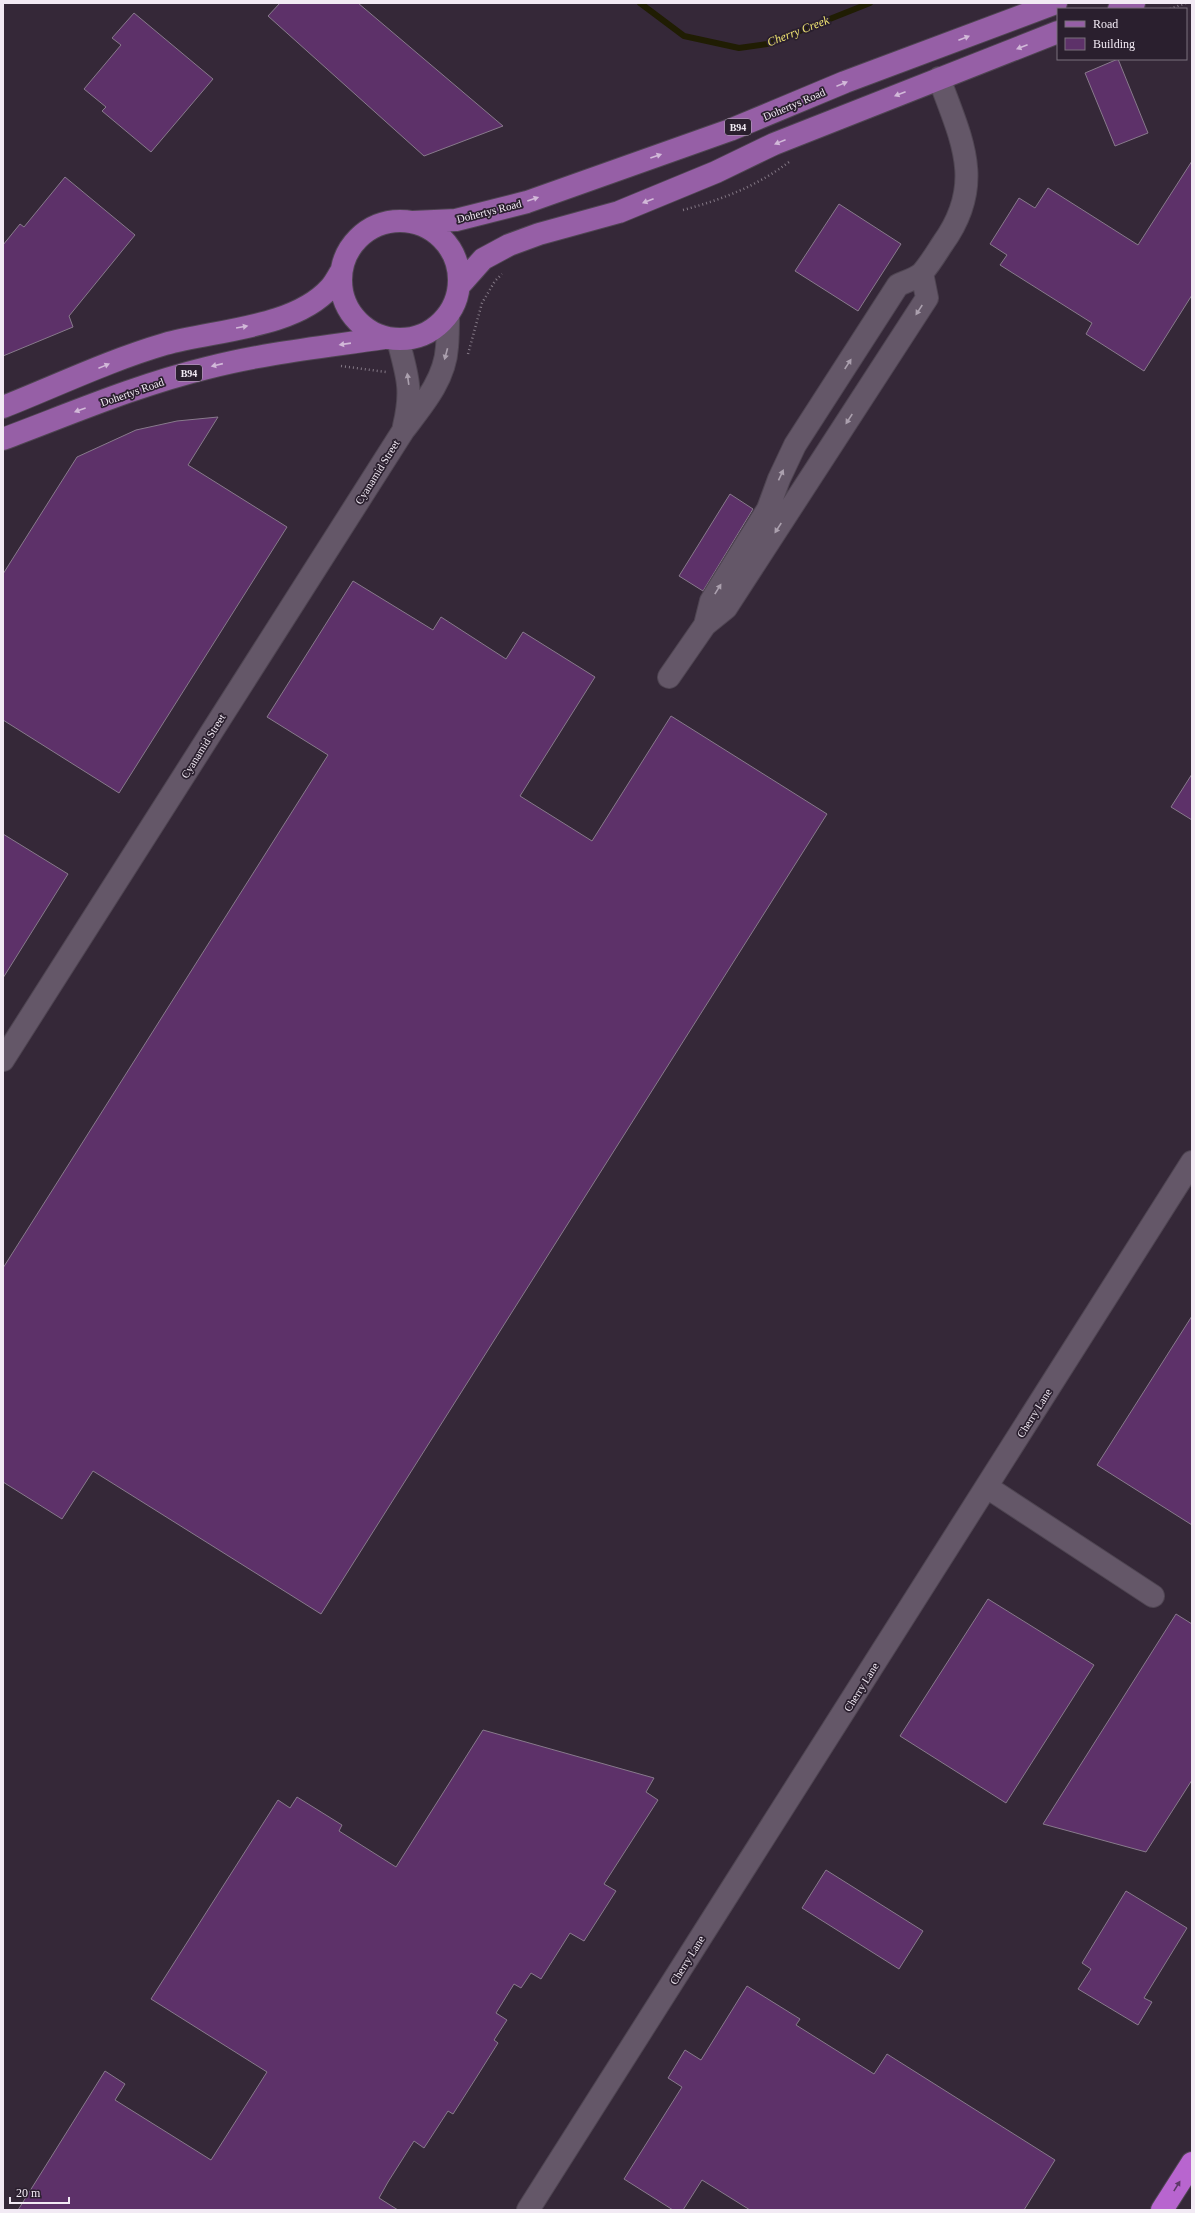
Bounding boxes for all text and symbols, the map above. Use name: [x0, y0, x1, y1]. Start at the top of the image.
legend: [1057, 8, 1187, 60]
water label: Cherry Creek: [765, 13, 832, 49]
text: Road: [1093, 17, 1118, 31]
one-way arrow: [958, 35, 970, 41]
text: Building: [1093, 37, 1135, 51]
one-way arrow: [1015, 44, 1027, 50]
one-way arrow: [837, 80, 849, 86]
street label: Dohertys Road: [761, 85, 827, 122]
one-way arrow: [894, 91, 906, 97]
road number: B94: [725, 119, 751, 135]
one-way arrow: [773, 139, 785, 145]
one-way arrow: [650, 153, 662, 159]
one-way arrow: [528, 196, 540, 202]
street label: Dohertys Road: [455, 197, 523, 225]
one-way arrow: [642, 198, 654, 204]
one-way arrow: [916, 304, 923, 315]
one-way arrow: [236, 324, 248, 330]
one-way arrow: [339, 341, 351, 347]
one-way arrow: [442, 348, 448, 360]
one-way arrow: [844, 359, 852, 369]
one-way arrow: [99, 363, 111, 369]
one-way arrow: [211, 363, 223, 369]
road number: B94: [176, 365, 202, 381]
one-way arrow: [405, 373, 411, 385]
street label: Dohertys Road: [99, 375, 166, 408]
one-way arrow: [74, 407, 86, 413]
one-way arrow: [845, 414, 853, 424]
street label: Cyanamid Street: [352, 438, 402, 506]
one-way arrow: [778, 470, 784, 481]
one-way arrow: [774, 523, 782, 533]
one-way arrow: [715, 583, 722, 595]
street label: Cyanamid Street: [178, 712, 228, 780]
street label: Cherry Lane: [1014, 1386, 1054, 1440]
street label: Cherry Lane: [841, 1660, 881, 1714]
street label: Cherry Lane: [667, 1933, 707, 1987]
scale bar: [10, 2179, 69, 2205]
one-way arrow: [1173, 2181, 1181, 2191]
text: 20 m: [16, 2186, 41, 2200]

